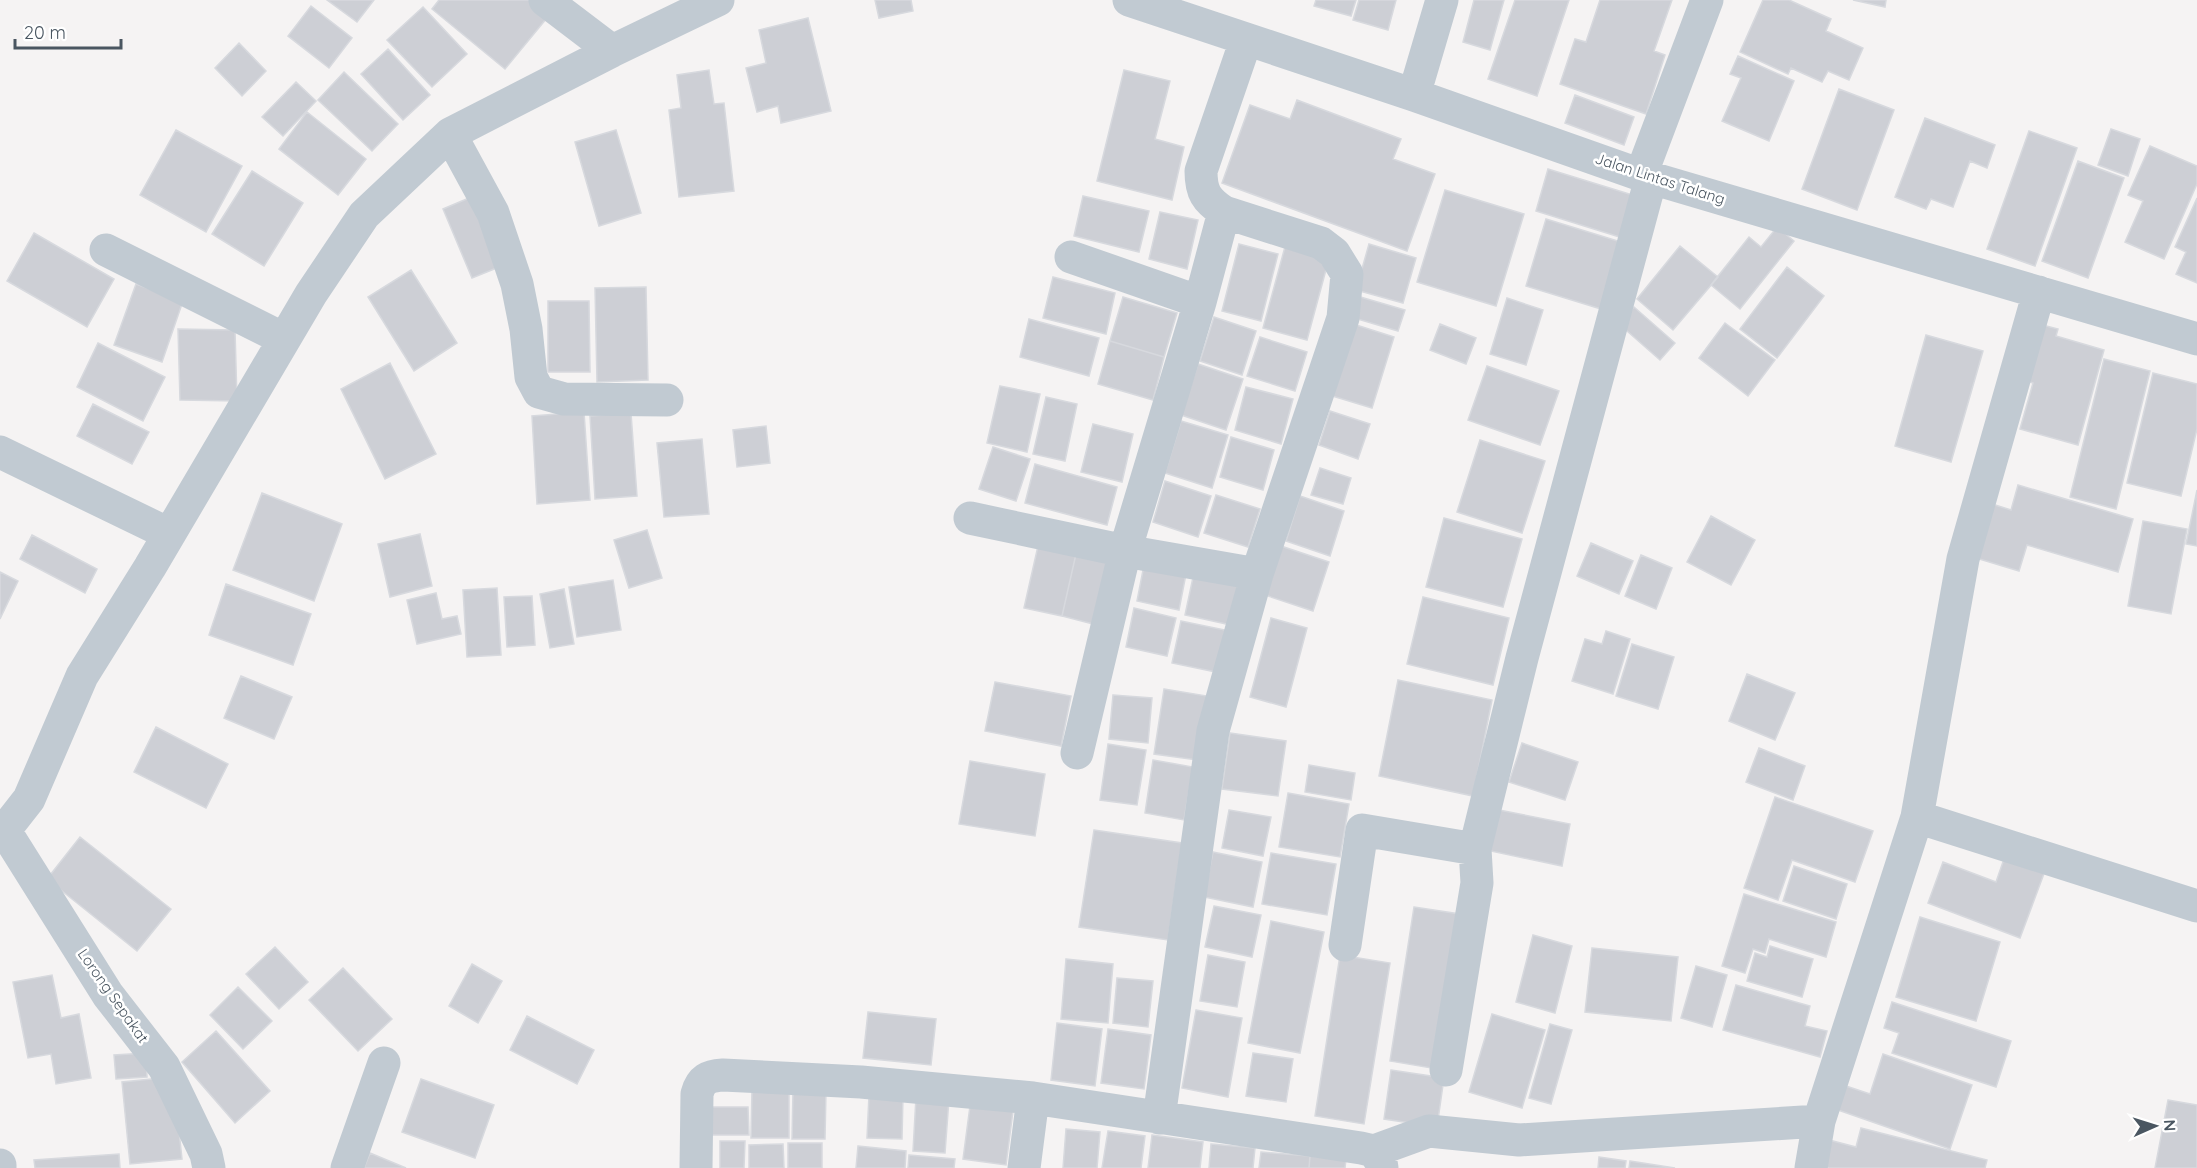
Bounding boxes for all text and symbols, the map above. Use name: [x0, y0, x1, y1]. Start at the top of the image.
scale bar: [15, 12, 122, 50]
text: 20 m: [24, 21, 66, 44]
street label: Jalan Lintas Talang: [1593, 149, 1727, 208]
street label: Lorong Sepakat: [74, 945, 153, 1047]
north arrow: [2125, 1096, 2185, 1156]
text: N: [2160, 1119, 2180, 1132]

